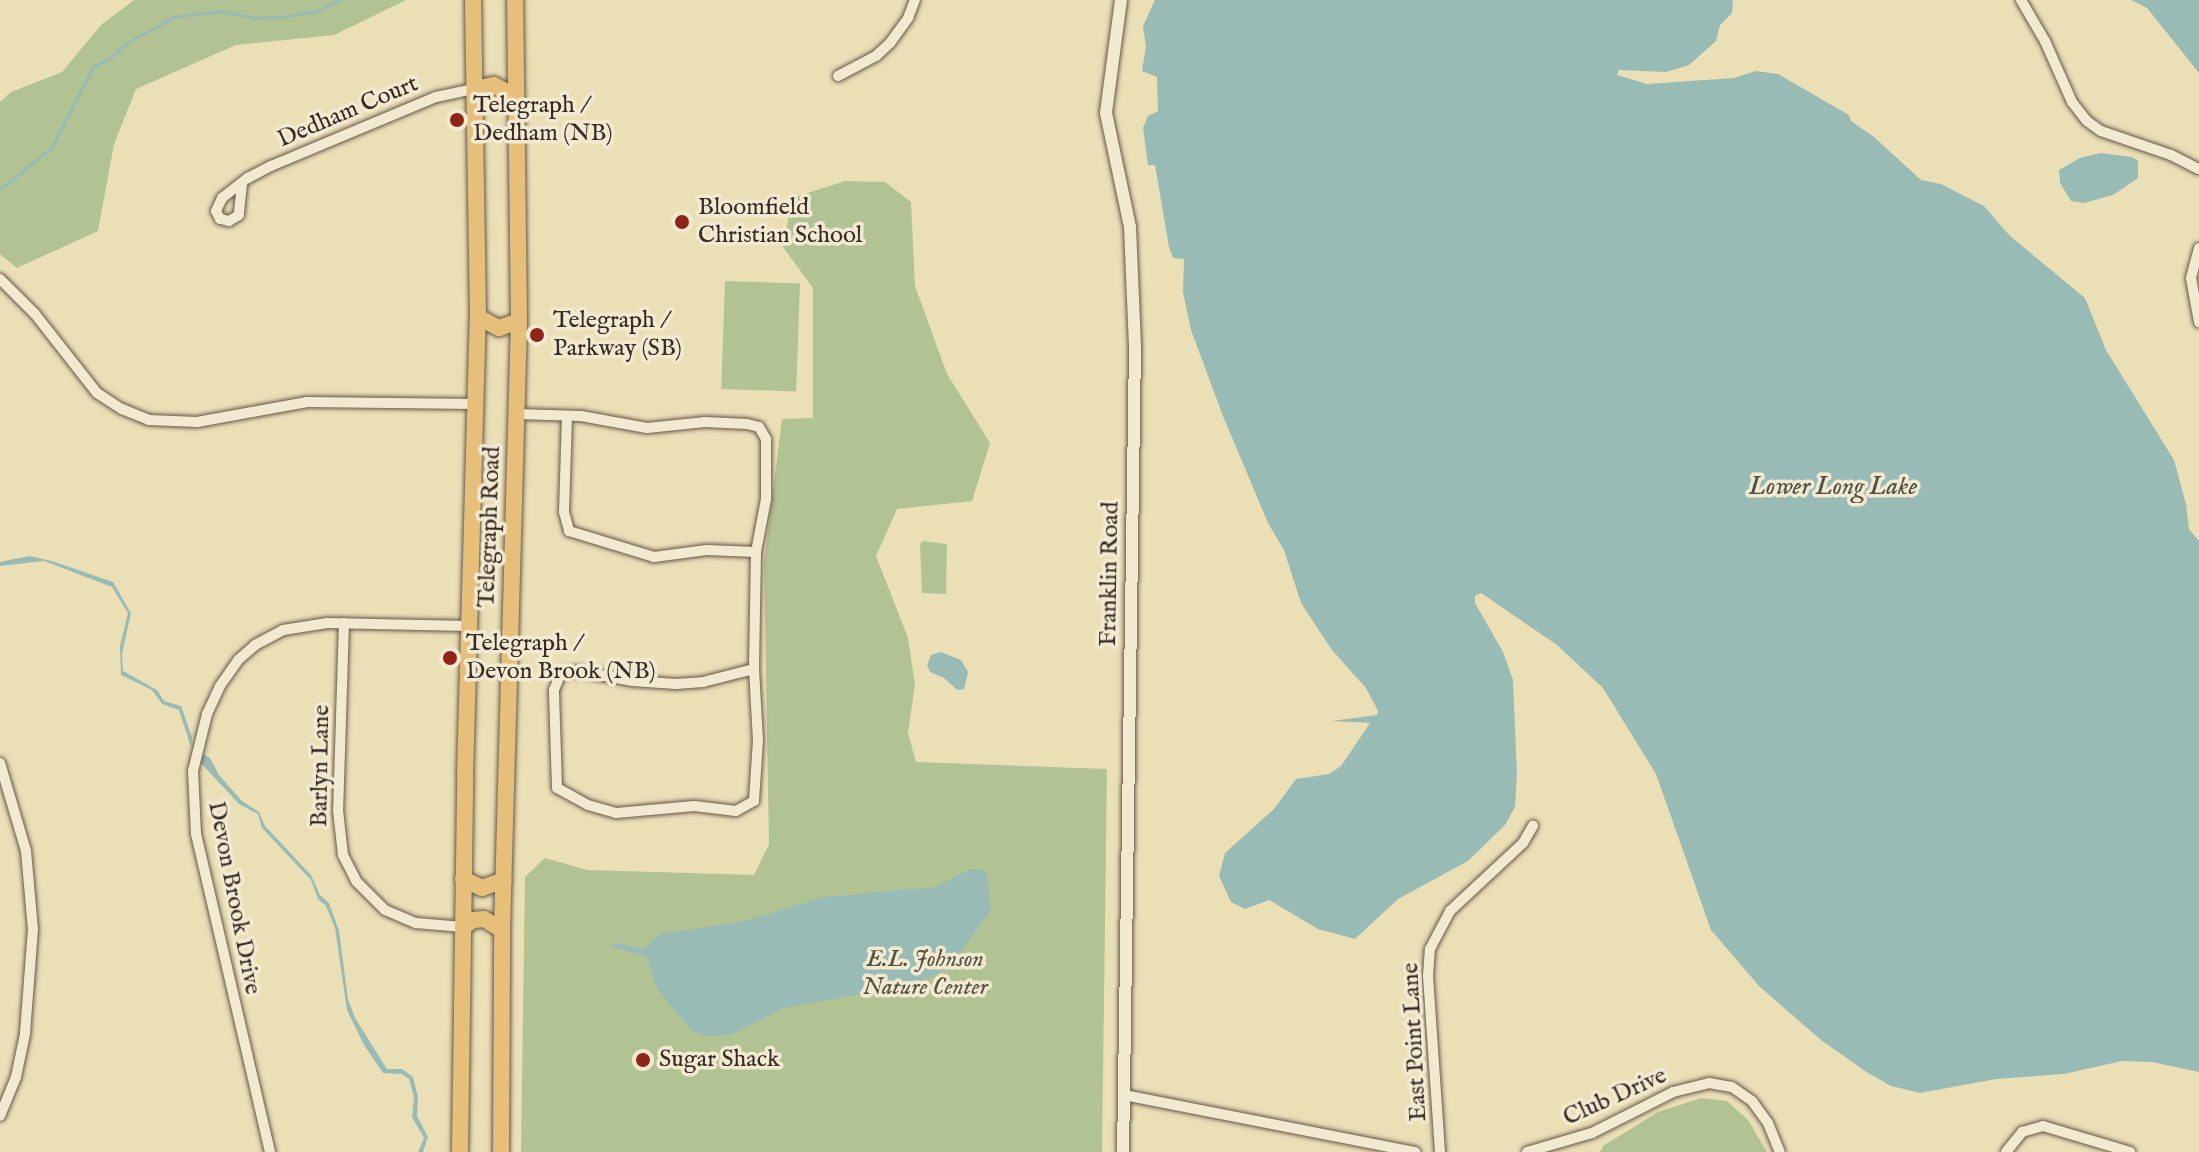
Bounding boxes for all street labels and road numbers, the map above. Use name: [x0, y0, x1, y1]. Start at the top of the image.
street label: Dedham Court: [274, 70, 422, 154]
street label: Telegraph Road: [473, 446, 507, 608]
street label: Franklin Road: [1094, 501, 1126, 647]
street label: Barlyn Lane: [306, 705, 336, 827]
street label: Devon Brook Drive: [201, 799, 267, 997]
street label: East Point Lane: [1396, 962, 1434, 1122]
street label: Club Drive: [1559, 1061, 1671, 1133]

